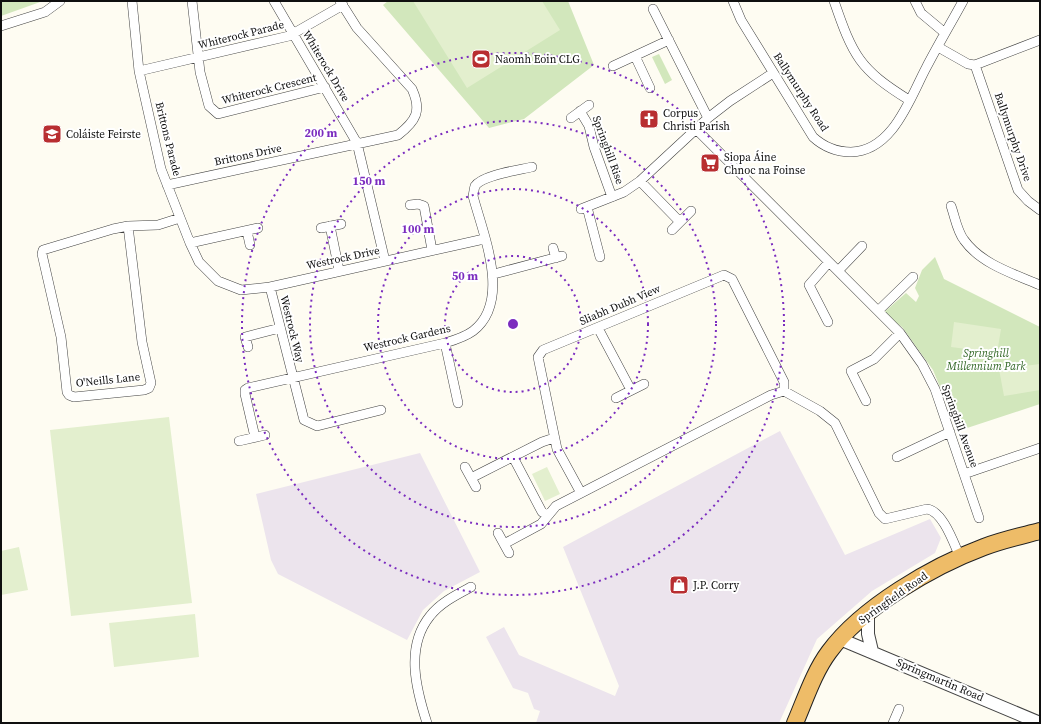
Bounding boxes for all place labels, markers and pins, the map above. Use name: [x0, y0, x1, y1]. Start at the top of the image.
sports icon: Naomh Eoin CLG: [470, 48, 492, 70]
place label: Naomh Eoin CLG: [495, 52, 580, 67]
place label: Corpus Christi Parish: [663, 106, 730, 134]
church icon: Corpus Christi Parish: [638, 108, 660, 130]
school or university icon: Coláiste Feirste: [41, 123, 63, 145]
place label: Coláiste Feirste: [66, 127, 141, 142]
place label: Siopa Áine Chnoc na Foinse: [724, 150, 806, 178]
supermarket icon: Siopa Áine Chnoc na Foinse: [699, 152, 721, 174]
centre of rings: [506, 317, 520, 331]
shop icon: J.P. Corry: [668, 574, 690, 596]
place label: J.P. Corry: [692, 578, 739, 593]

